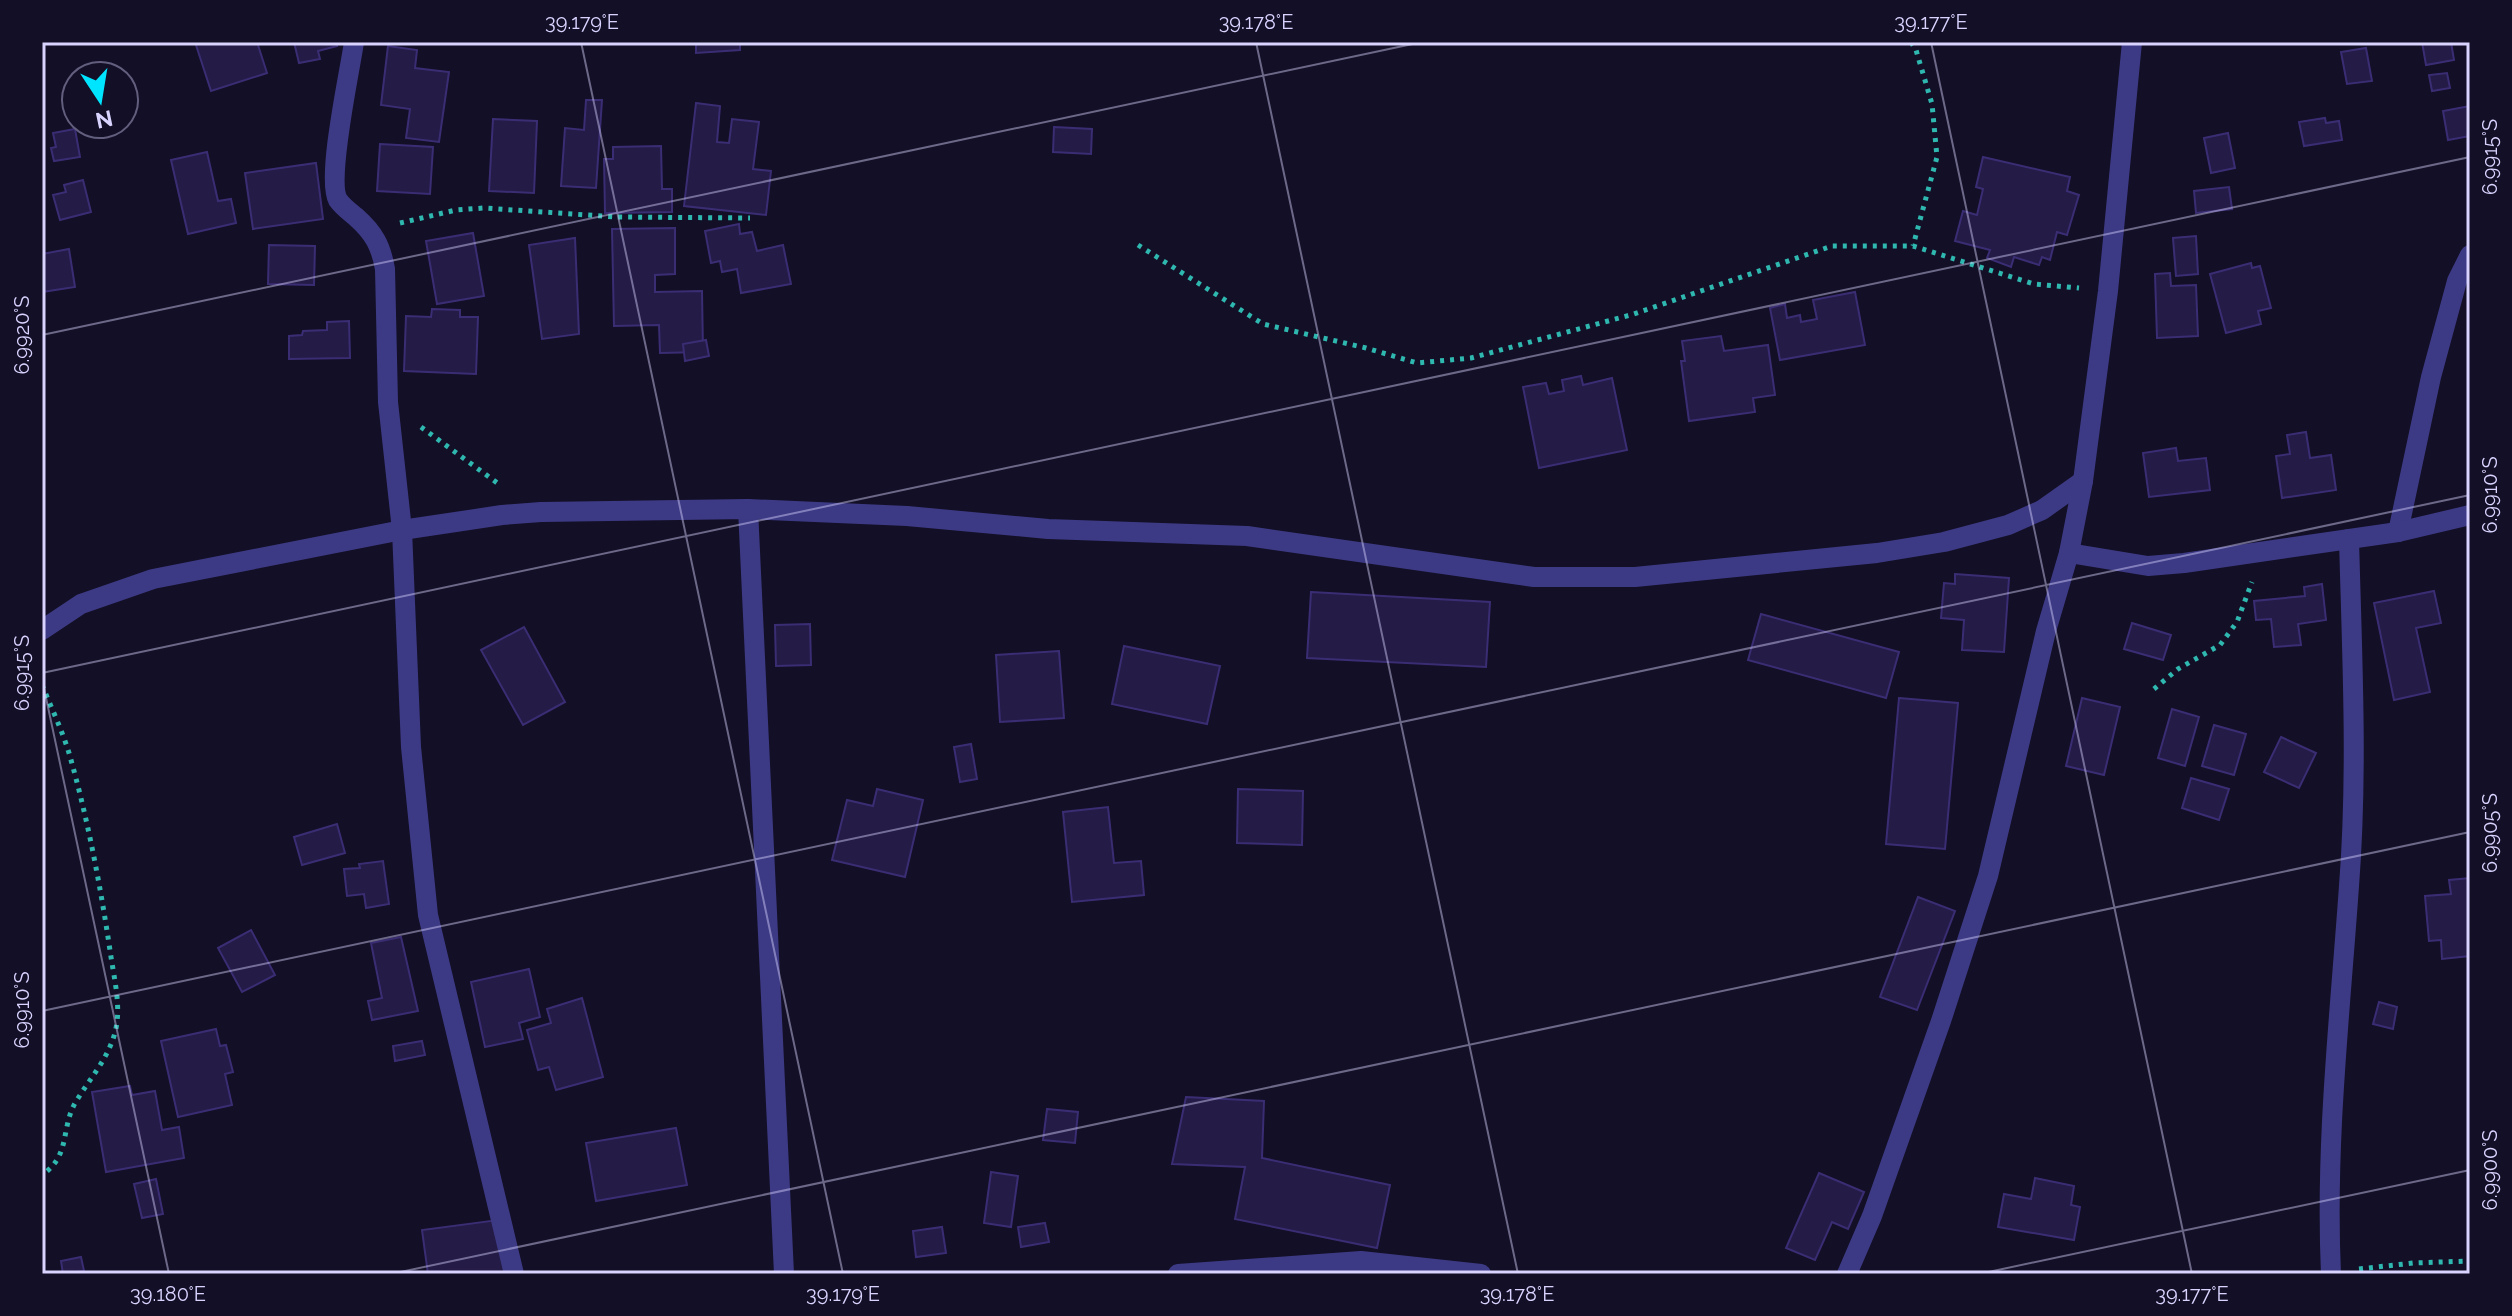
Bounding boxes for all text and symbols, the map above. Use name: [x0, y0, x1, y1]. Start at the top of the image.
text: 39.179°E: [545, 10, 619, 34]
text: 39.178°E: [1219, 10, 1293, 34]
text: 39.177°E: [1894, 10, 1968, 34]
north arrow: [60, 60, 140, 140]
text: N: [93, 105, 115, 134]
text: 6.9915°S: [2478, 119, 2502, 195]
text: 6.9920°S: [10, 296, 34, 375]
text: 6.9910°S: [2478, 456, 2502, 534]
text: 6.9915°S: [10, 635, 34, 711]
text: 6.9905°S: [2478, 793, 2502, 873]
text: 6.9910°S: [10, 971, 34, 1049]
text: 6.9900°S: [2478, 1130, 2502, 1210]
text: 39.180°E: [130, 1282, 206, 1306]
text: 39.179°E: [806, 1282, 880, 1306]
text: 39.178°E: [1480, 1282, 1554, 1306]
text: 39.177°E: [2155, 1282, 2229, 1306]

